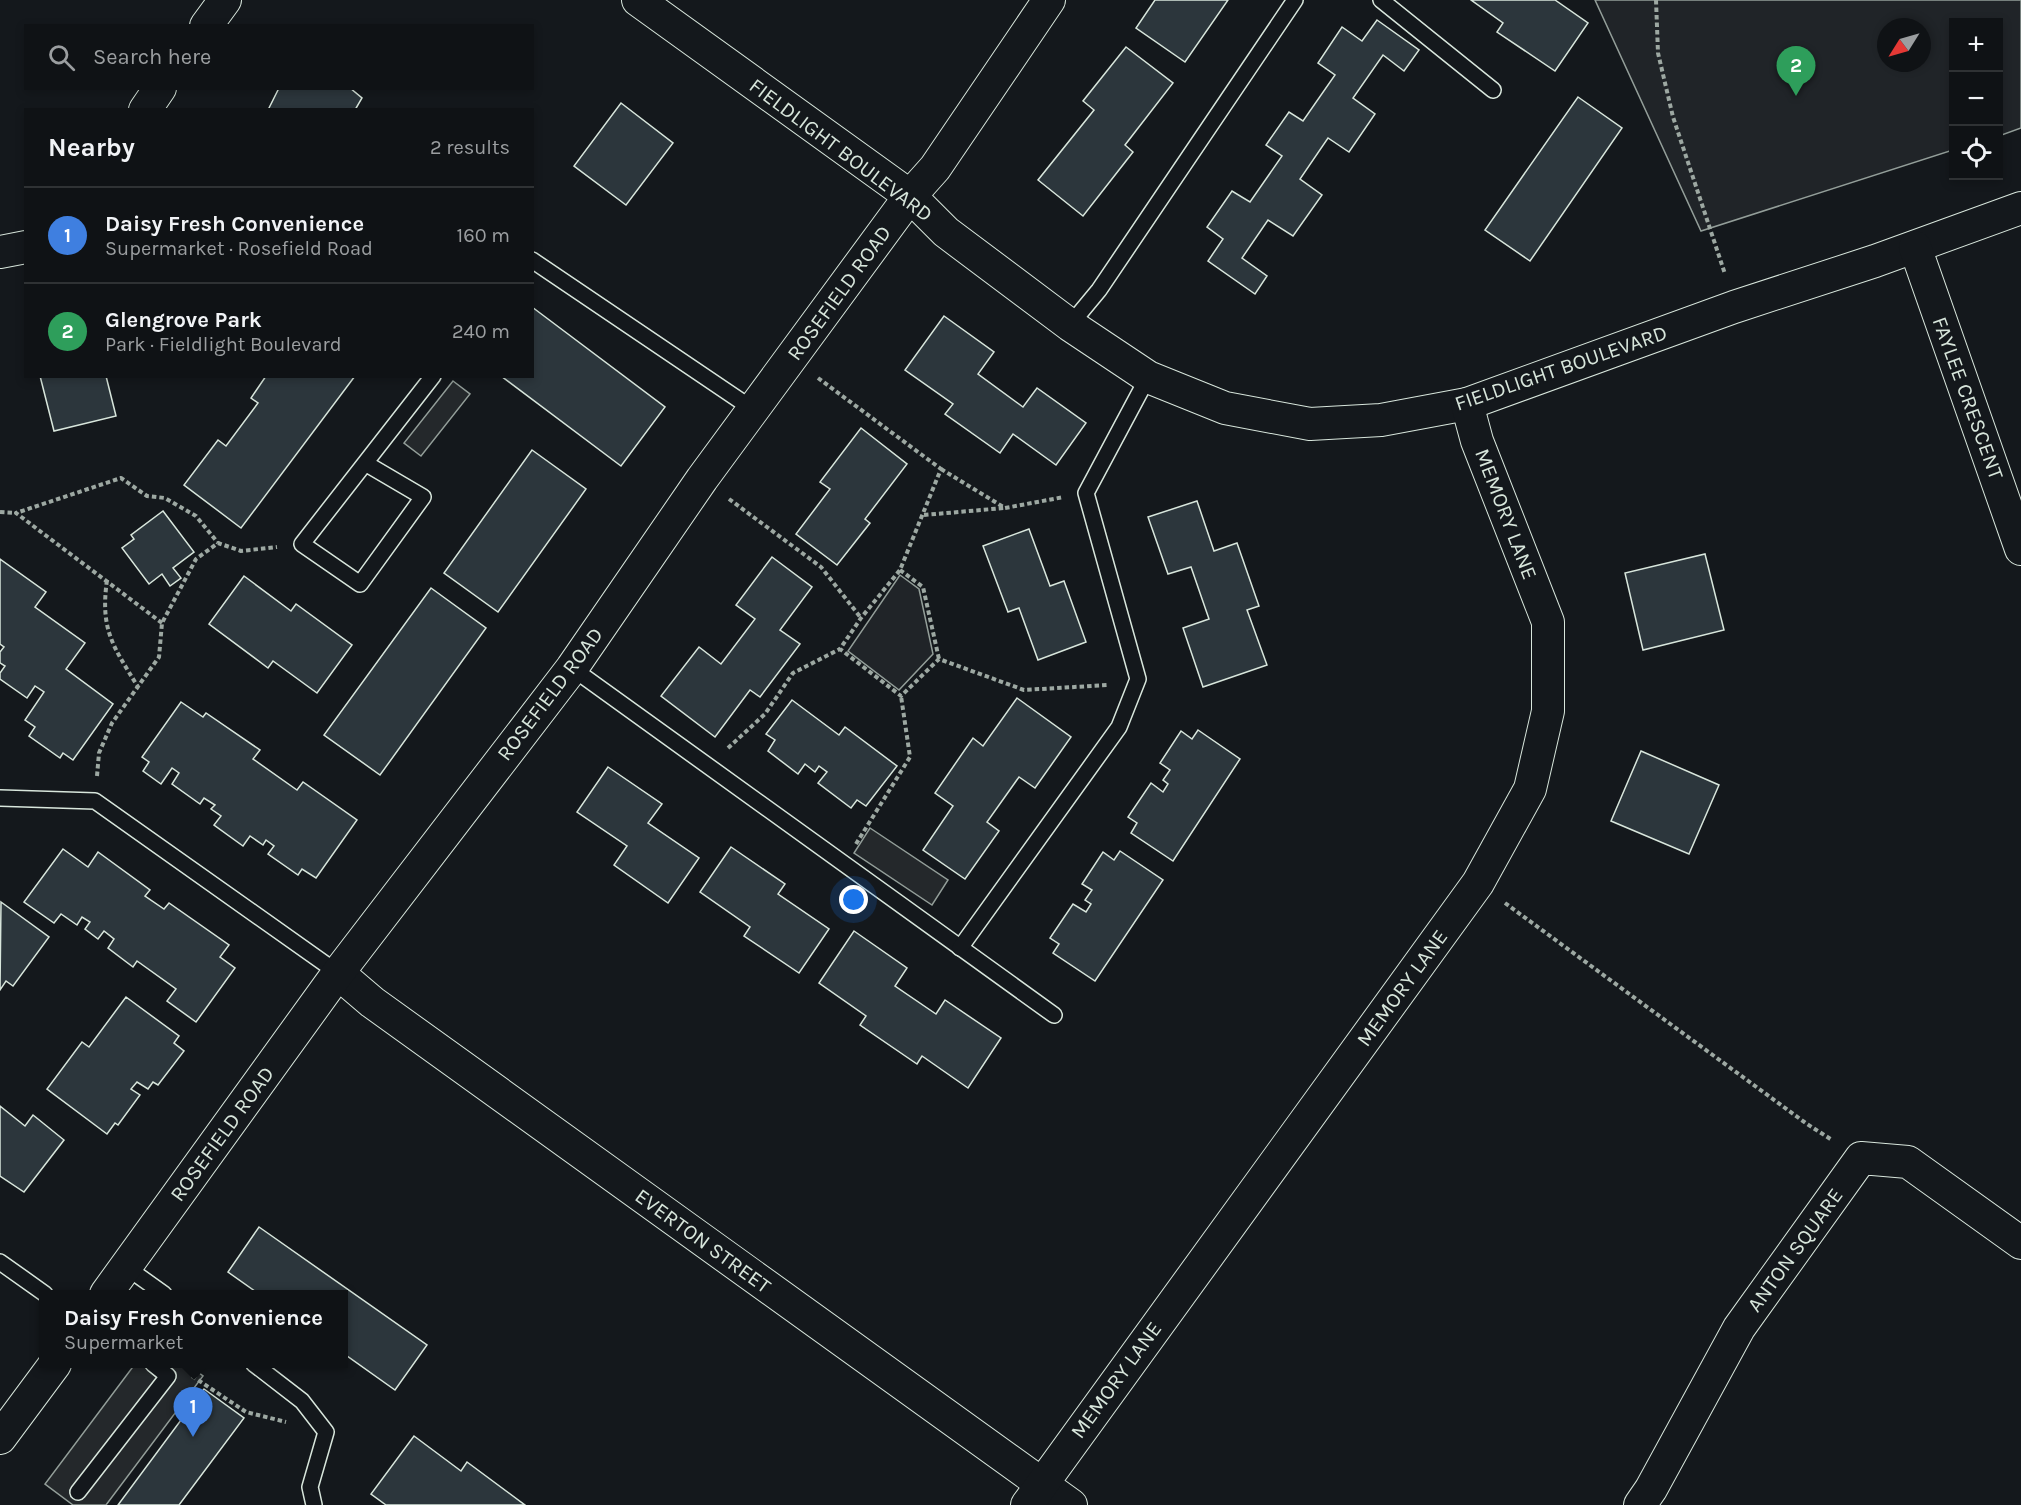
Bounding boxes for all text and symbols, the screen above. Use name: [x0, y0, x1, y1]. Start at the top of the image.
north arrow: [1877, 18, 1931, 72]
map controls: [1949, 18, 2003, 180]
button: +: [1949, 18, 2003, 72]
search box: [24, 24, 534, 90]
icon: search: [45, 41, 78, 74]
text: Search here: [93, 44, 211, 70]
pin: 2: [1776, 46, 1816, 96]
button: −: [1949, 72, 2003, 126]
street label: FIELDLIGHT BOULEVARD: [745, 73, 937, 227]
button: locate: [1949, 126, 2003, 180]
text: Nearby: [48, 132, 135, 163]
text: 2 results: [430, 136, 510, 159]
text: Daisy Fresh Convenience: [105, 211, 364, 237]
street label: ROSEFIELD ROAD: [782, 221, 896, 365]
text: 1: [64, 224, 71, 247]
text: 160 m: [457, 224, 510, 247]
text: Supermarket · Rosefield Road: [105, 237, 373, 260]
text: Glengrove Park: [105, 307, 262, 333]
street label: FAYLEE CRESCENT: [1927, 314, 2009, 483]
text: 2: [61, 320, 74, 343]
text: 240 m: [452, 320, 510, 343]
street label: FIELDLIGHT BOULEVARD: [1452, 320, 1670, 416]
text: Park · Fieldlight Boulevard: [105, 333, 341, 356]
street label: MEMORY LANE: [1470, 445, 1542, 583]
street label: ROSEFIELD ROAD: [492, 623, 608, 765]
your location: [839, 885, 868, 914]
street label: MEMORY LANE: [1352, 925, 1452, 1051]
street label: ROSEFIELD ROAD: [165, 1062, 279, 1206]
street label: EVERTON STREET: [630, 1184, 776, 1299]
street label: ANTON SQUARE: [1742, 1184, 1848, 1316]
popup: [39, 1290, 348, 1368]
text: Daisy Fresh Convenience: [64, 1305, 323, 1331]
street label: MEMORY LANE: [1066, 1317, 1166, 1443]
text: Supermarket: [64, 1331, 183, 1354]
pin: 1: [174, 1388, 212, 1437]

